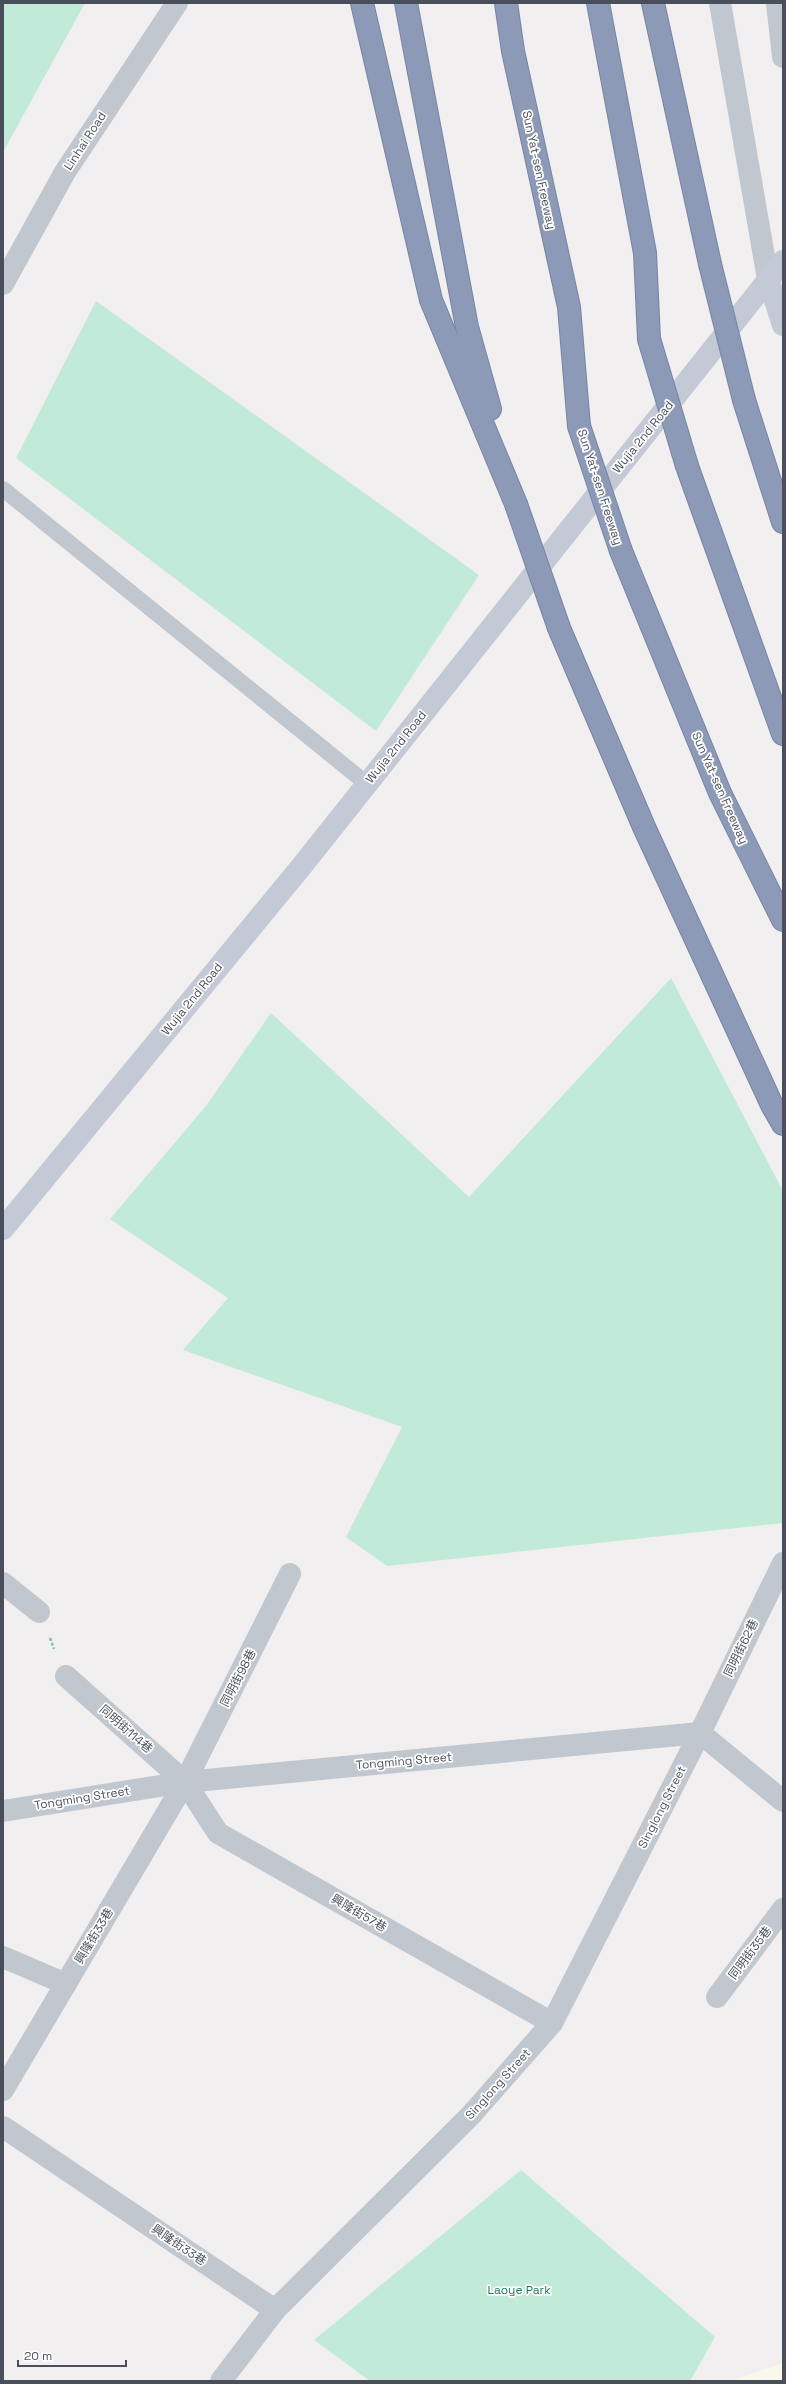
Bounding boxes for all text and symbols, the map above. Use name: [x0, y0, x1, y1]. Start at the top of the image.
street label: Linhai Road: [60, 109, 110, 173]
street label: Sun Yat-sen Freeway: [519, 109, 559, 231]
street label: Wujia 2nd Road: [609, 398, 677, 476]
street label: Sun Yat-sen Freeway: [574, 427, 626, 547]
street label: Wujia 2nd Road: [362, 708, 430, 786]
street label: Sun Yat-sen Freeway: [688, 729, 752, 847]
street label: Wujia 2nd Road: [158, 960, 226, 1038]
street label: 同明街62巷: [720, 1616, 762, 1680]
street label: 同明街98巷: [217, 1646, 259, 1710]
street label: 同明街114巷: [96, 1701, 156, 1757]
street label: Tongming Street: [355, 1749, 453, 1773]
street label: Singlong Street: [634, 1763, 690, 1851]
street label: Tongming Street: [33, 1783, 131, 1813]
street label: 興隆街57巷: [328, 1891, 390, 1935]
street label: 興隆街33巷: [71, 1905, 117, 1967]
street label: 同明街35巷: [725, 1923, 775, 1983]
street label: Singlong Street: [462, 2045, 534, 2123]
street label: 興隆街33巷: [149, 2221, 209, 2269]
park label: Laoye Park: [487, 2282, 551, 2298]
scale bar: [18, 2342, 126, 2368]
text: 20 m: [24, 2348, 52, 2364]

